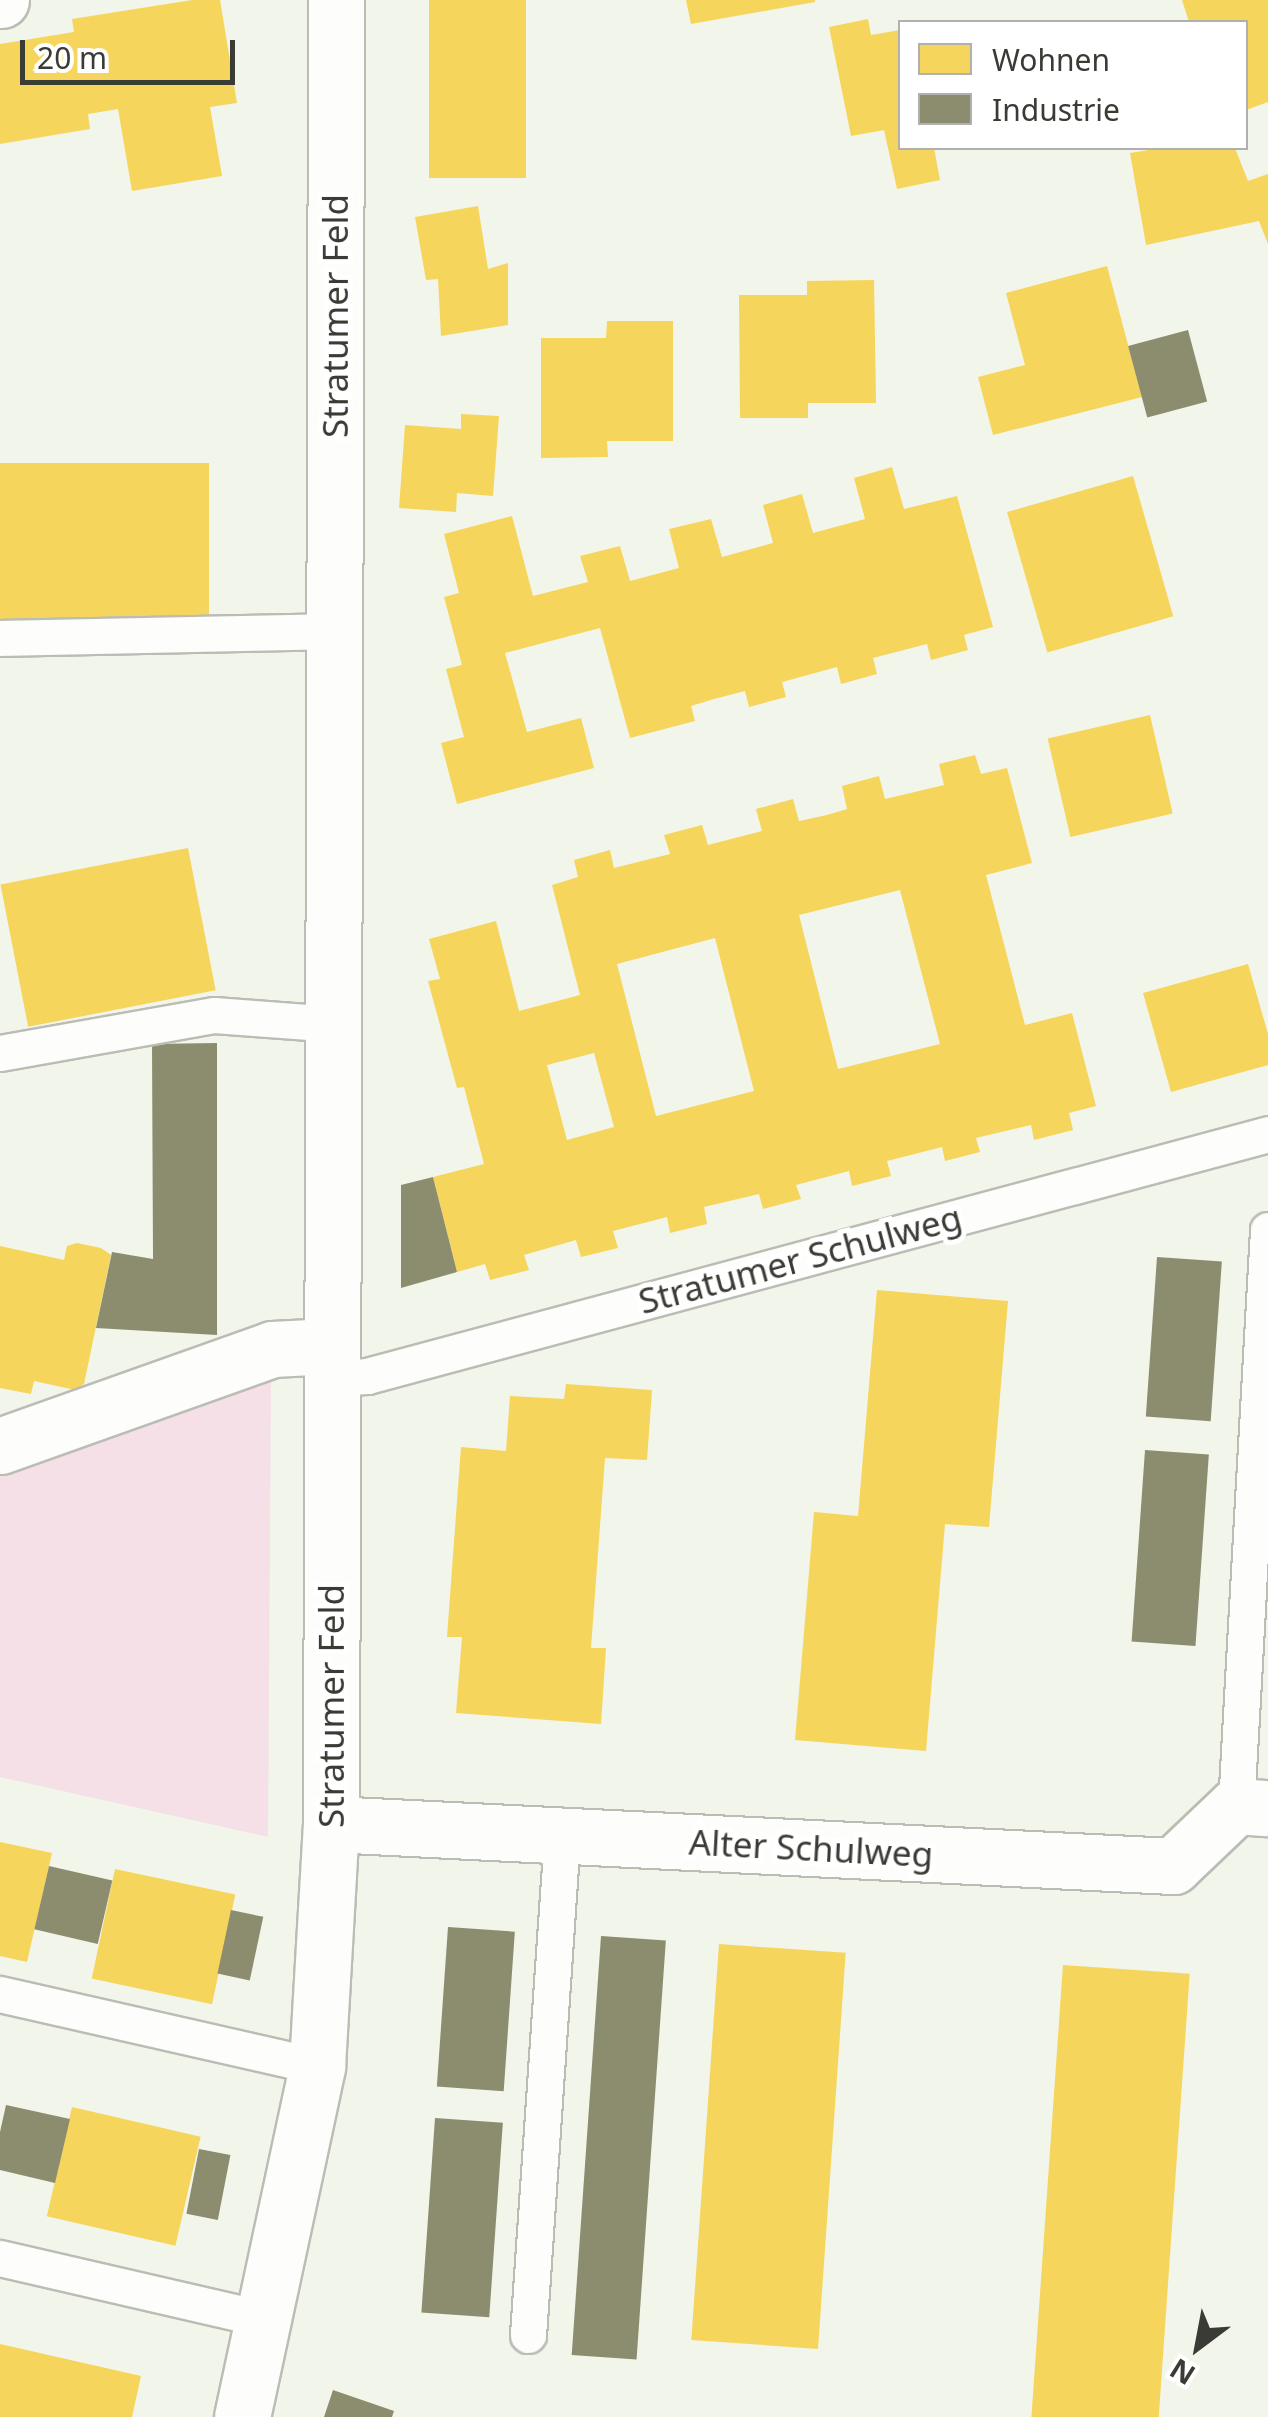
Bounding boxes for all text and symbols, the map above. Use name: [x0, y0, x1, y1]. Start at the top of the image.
scale bar: [25, 20, 240, 82]
legend: [898, 20, 1248, 150]
text: 20 m: [37, 37, 107, 78]
text: Wohnen: [992, 39, 1110, 80]
text: Industrie: [992, 89, 1120, 130]
street label: Stratumer Feld: [314, 194, 356, 438]
street label: Stratumer Schulweg: [634, 1196, 966, 1322]
street label: Stratumer Feld: [310, 1584, 352, 1828]
street label: Alter Schulweg: [688, 1821, 934, 1875]
north arrow: [1148, 2297, 1248, 2397]
text: N: [1162, 2350, 1202, 2395]

